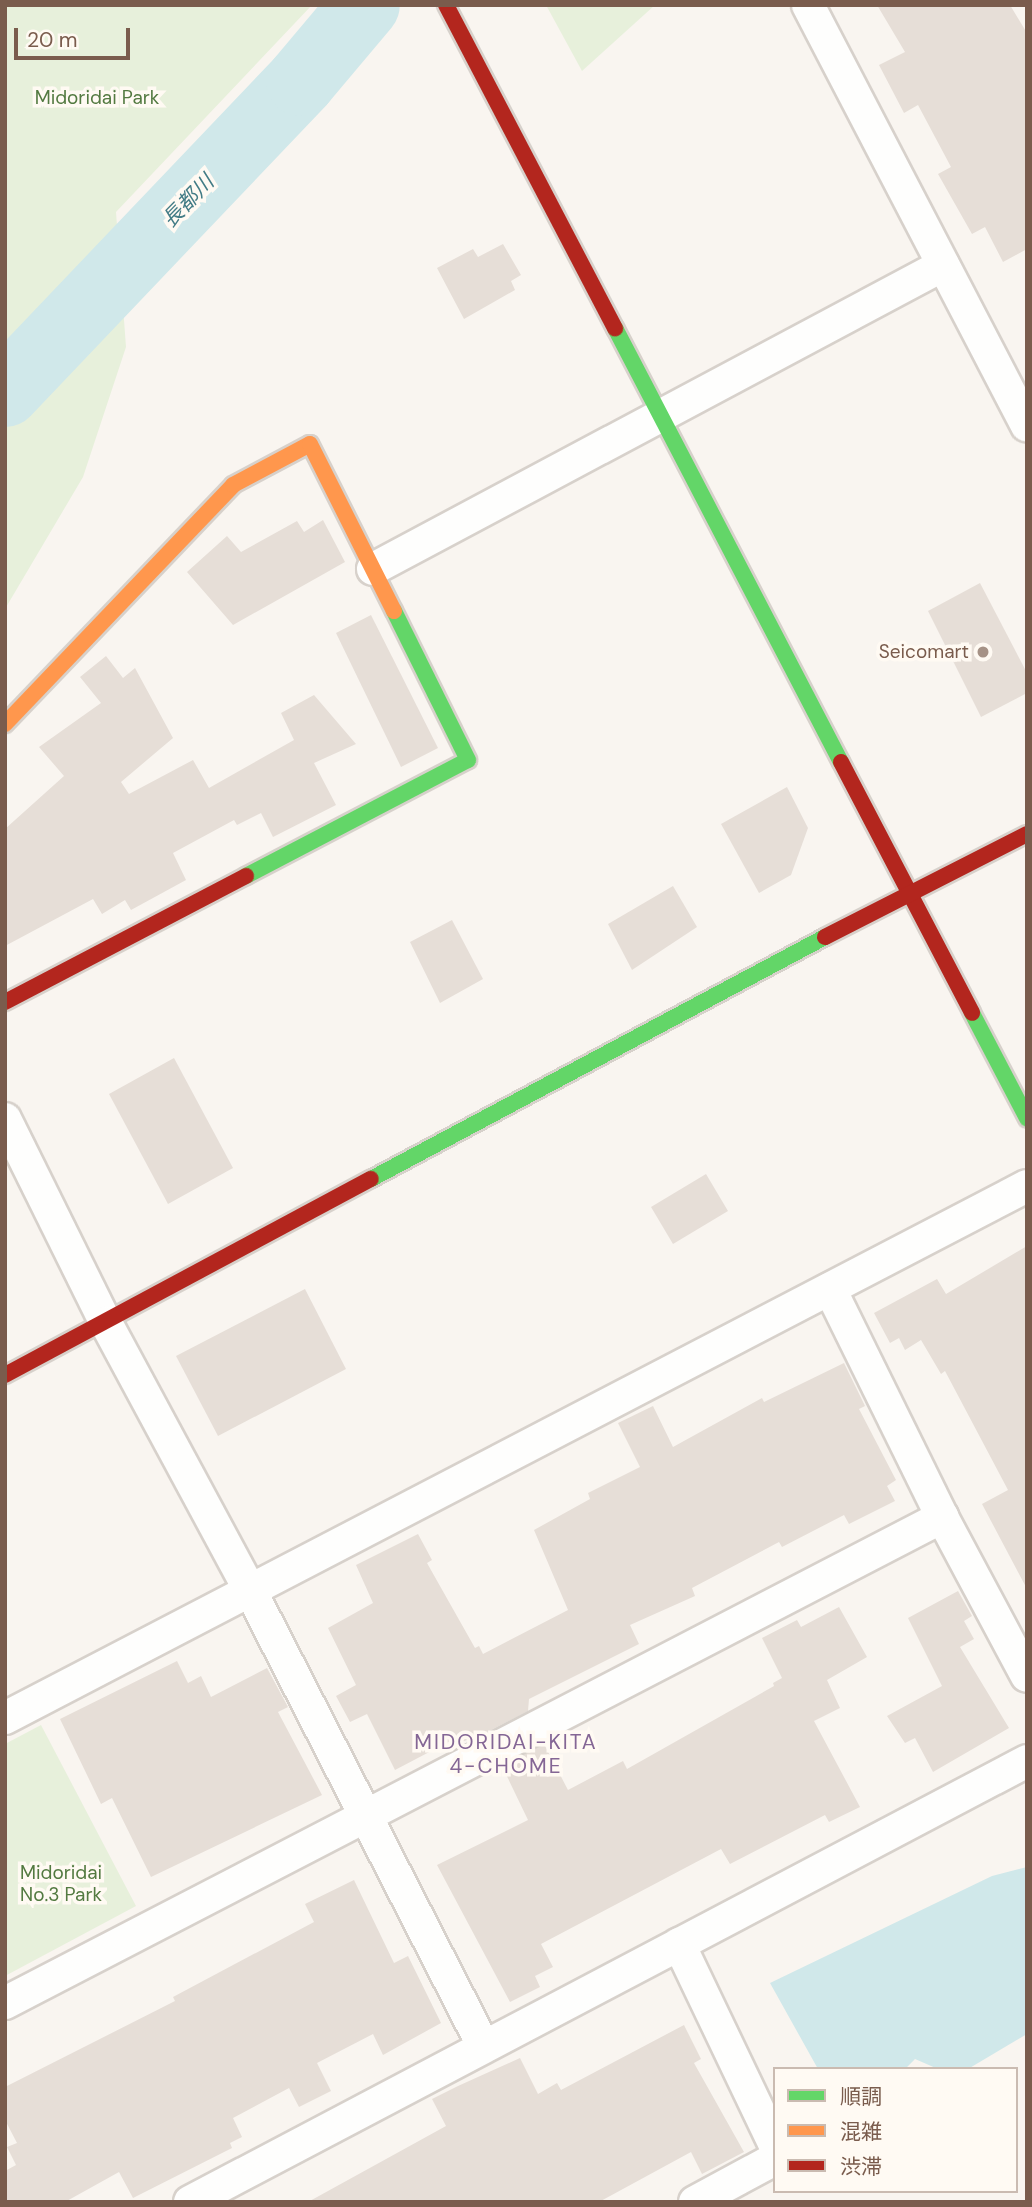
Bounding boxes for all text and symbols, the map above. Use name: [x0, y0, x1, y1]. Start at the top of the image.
scale bar: [18, 14, 133, 58]
text: 20 m: [27, 26, 78, 54]
park label: Midoridai Park: [35, 87, 159, 109]
water label: 長都川: [157, 170, 219, 232]
place label: Seicomart: [879, 641, 969, 663]
marker: Seicomart: [975, 644, 991, 660]
district label: MIDORIDAI-KITA 4-CHOME: [416, 1729, 596, 1779]
park label: Midoridai No.3 Park: [20, 1862, 102, 1906]
legend: [773, 2067, 1018, 2193]
text: 順調: [840, 2083, 882, 2111]
text: 混雑: [840, 2118, 882, 2146]
text: 渋滞: [840, 2153, 882, 2181]

